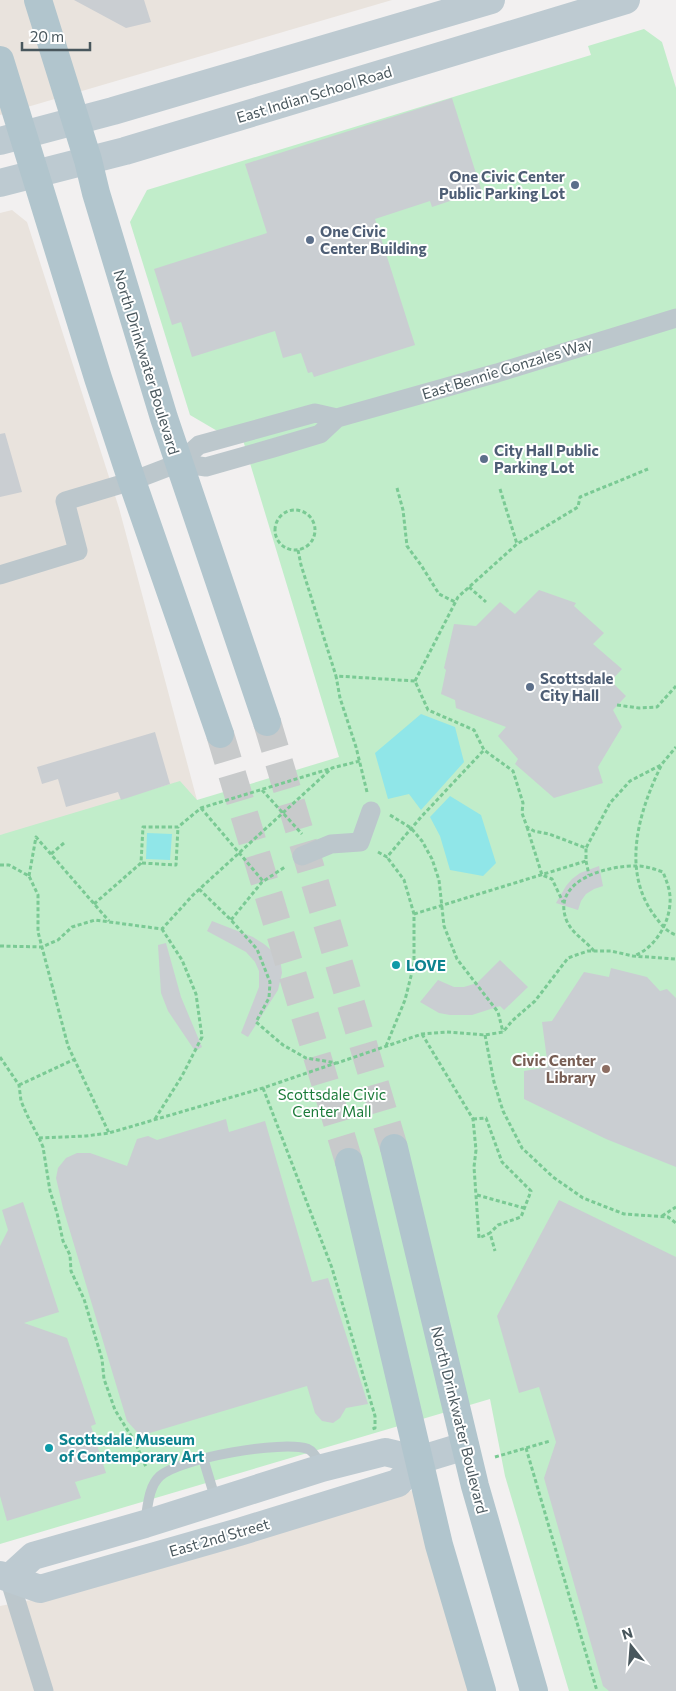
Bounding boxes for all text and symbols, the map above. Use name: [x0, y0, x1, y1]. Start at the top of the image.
scale bar: [22, 20, 90, 52]
text: 20 m: [30, 27, 64, 45]
street label: East Indian School Road: [234, 62, 394, 126]
place label: One Civic Center Public Parking Lot: [439, 167, 565, 202]
marker: One Civic Center Public Parking Lot: [569, 179, 581, 191]
place label: One Civic Center Building: [320, 222, 427, 257]
marker: One Civic Center Building: [304, 234, 316, 246]
street label: North Drinkwater Boulevard: [110, 267, 184, 457]
street label: East Bennie Gonzales Way: [420, 333, 595, 403]
place label: City Hall Public Parking Lot: [494, 441, 599, 476]
marker: City Hall Public Parking Lot: [478, 453, 490, 465]
place label: Scottsdale City Hall: [540, 669, 614, 704]
marker: Scottsdale City Hall: [524, 681, 536, 693]
place label: LOVE: [406, 956, 446, 974]
marker: LOVE: [390, 959, 402, 971]
place label: Civic Center Library: [512, 1051, 597, 1086]
marker: Civic Center Library: [600, 1063, 612, 1075]
park label: Scottsdale Civic Center Mall: [278, 1085, 386, 1120]
street label: North Drinkwater Boulevard: [428, 1324, 492, 1516]
place label: Scottsdale Museum of Contemporary Art: [59, 1430, 204, 1465]
marker: Scottsdale Museum of Contemporary Art: [43, 1442, 55, 1454]
street label: East 2nd Street: [167, 1514, 271, 1560]
north arrow: [606, 1621, 656, 1671]
text: N: [620, 1623, 635, 1643]

